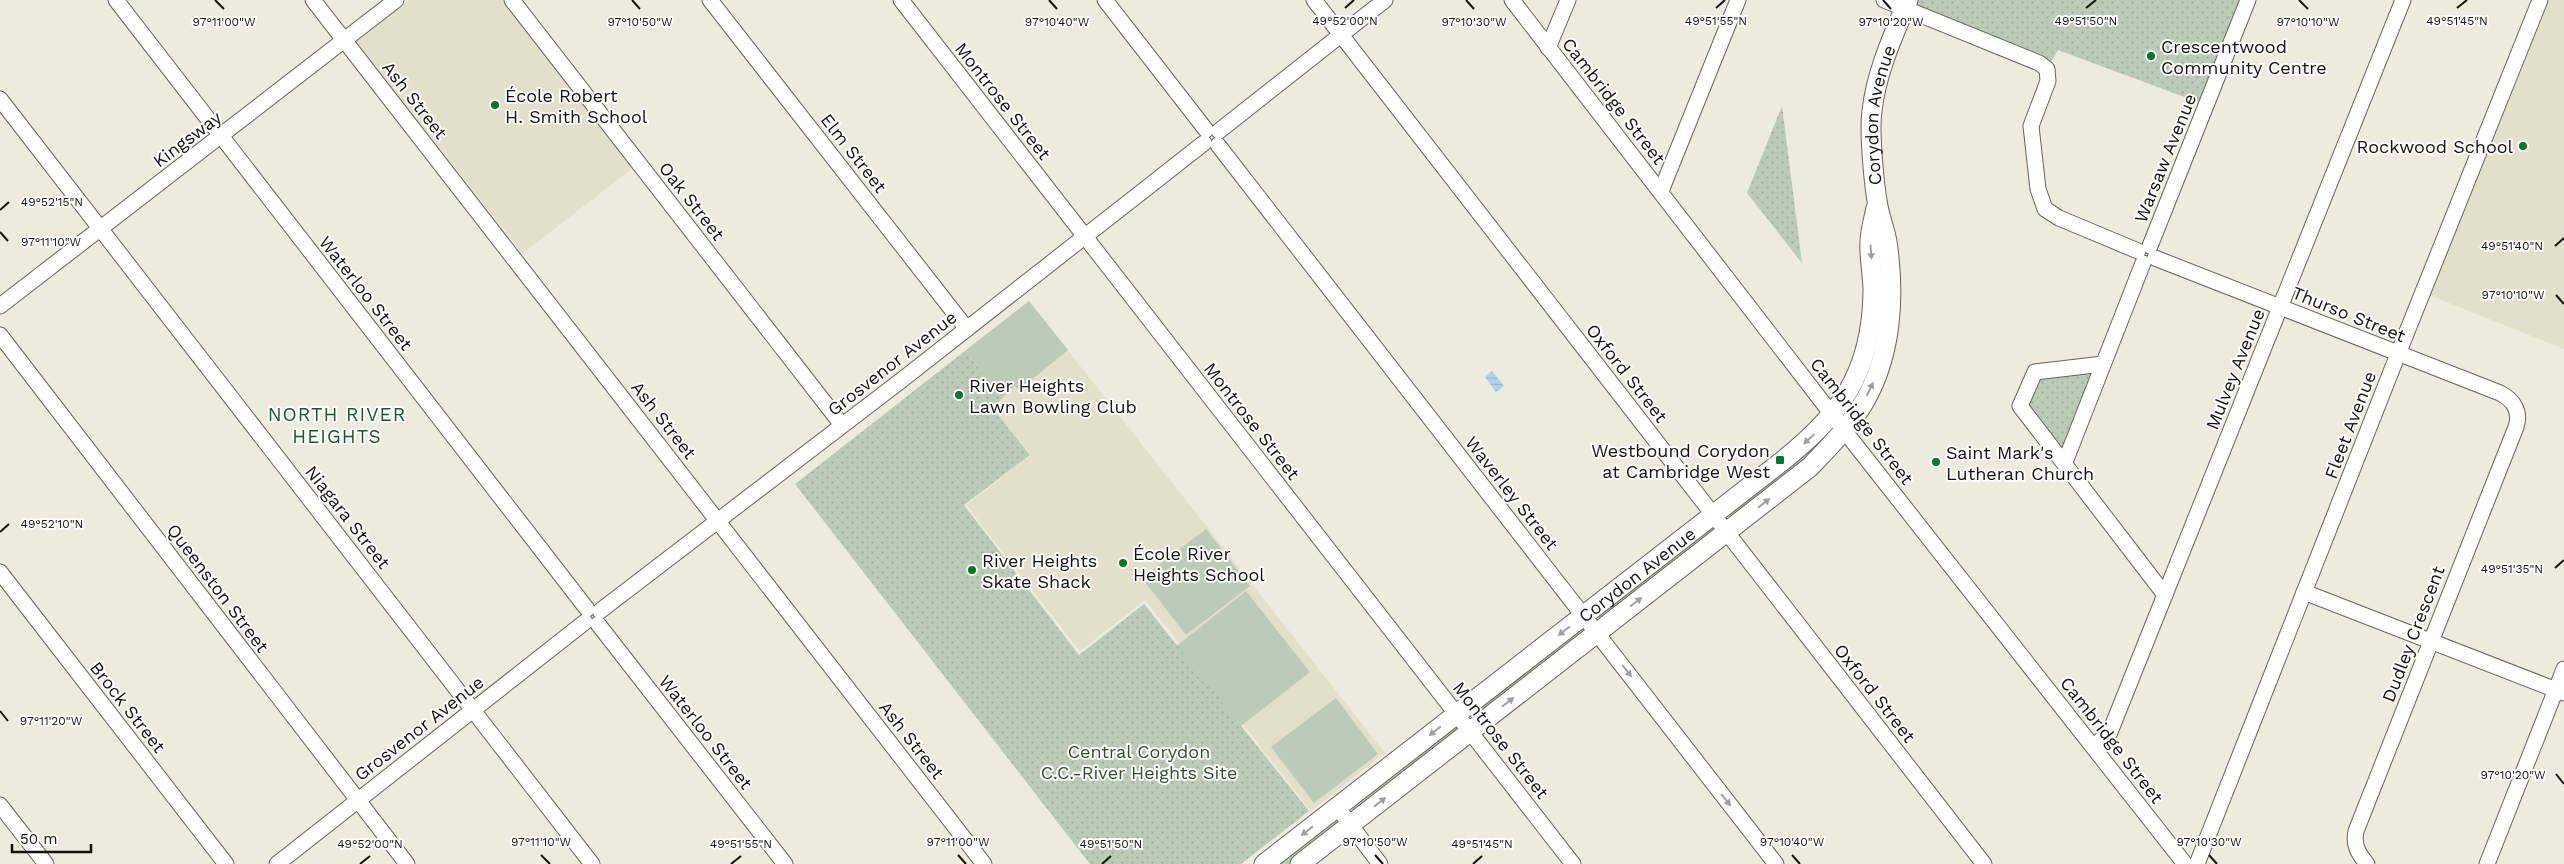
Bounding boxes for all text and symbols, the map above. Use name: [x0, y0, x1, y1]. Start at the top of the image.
text: 49°52'00"N: [1312, 14, 1378, 28]
text: 49°51'55"N: [1685, 14, 1747, 28]
text: 49°51'50"N: [2055, 14, 2117, 28]
text: 49°51'45"N: [2426, 14, 2488, 28]
text: 97°11'00"W: [193, 15, 256, 29]
text: 97°10'50"W: [607, 15, 673, 29]
text: 97°10'40"W: [1025, 15, 1090, 29]
text: 97°10'30"W: [1441, 15, 1507, 29]
text: 97°10'20"W: [1858, 15, 1924, 29]
text: 97°10'10"W: [2277, 15, 2340, 29]
street label: Cambridge Street: [1558, 34, 1670, 169]
place label: Crescentwood Community Centre: [2161, 36, 2327, 78]
street label: Montrose Street: [951, 38, 1055, 164]
street label: Corydon Avenue: [1861, 42, 1899, 186]
marker: Crescentwood Community Centre: [2145, 50, 2157, 62]
street label: Ash Street: [378, 57, 452, 143]
place label: École Robert H. Smith School: [505, 85, 648, 127]
street label: Warsaw Avenue: [2130, 91, 2200, 225]
marker: École Robert H. Smith School: [489, 99, 501, 111]
street label: Kingsway: [149, 106, 226, 171]
street label: Elm Street: [817, 109, 892, 197]
place label: Rockwood School: [2357, 136, 2513, 157]
marker: Rockwood School: [2517, 140, 2529, 152]
street label: Oak Street: [655, 158, 729, 245]
text: 49°52'15"N: [21, 195, 83, 209]
street label: Waterloo Street: [315, 232, 417, 355]
text: 97°11'10"W: [21, 235, 82, 249]
text: 49°51'40"N: [2481, 239, 2543, 253]
one-way arrow: [1867, 244, 1875, 260]
street label: Thurso Street: [2289, 282, 2409, 346]
text: 97°10'10"W: [2482, 288, 2545, 302]
street label: Mulvey Avenue: [2201, 305, 2269, 433]
street label: Grosvenor Avenue: [823, 306, 961, 420]
street label: Oxford Street: [1582, 320, 1672, 427]
street label: Cambridge Street: [1806, 354, 1918, 489]
street label: Montrose Street: [1200, 358, 1304, 484]
street label: Fleet Avenue: [2320, 368, 2380, 482]
place label: River Heights Lawn Bowling Club: [969, 375, 1137, 417]
street label: Ash Street: [627, 377, 701, 463]
one-way arrow: [1866, 382, 1874, 396]
marker: River Heights Lawn Bowling Club: [953, 389, 965, 401]
district label: NORTH RIVER HEIGHTS: [268, 403, 406, 448]
street label: Waverley Street: [1461, 432, 1563, 554]
one-way arrow: [1802, 434, 1815, 445]
place label: Westbound Corydon at Cambridge West: [1591, 440, 1770, 482]
place label: Saint Mark's Lutheran Church: [1946, 442, 2094, 484]
marker: Westbound Corydon at Cambridge West: [1774, 454, 1786, 466]
marker: Saint Mark's Lutheran Church: [1930, 456, 1942, 468]
street label: Niagara Street: [301, 461, 395, 573]
one-way arrow: [1757, 497, 1770, 508]
text: 49°52'10"N: [21, 517, 83, 531]
street label: Queenston Street: [163, 519, 274, 657]
street label: Corydon Avenue: [1574, 522, 1699, 626]
place label: École River Heights School: [1133, 543, 1265, 585]
place label: River Heights Skate Shack: [982, 550, 1097, 592]
marker: École River Heights School: [1117, 557, 1129, 569]
text: 49°51'35"N: [2481, 562, 2543, 576]
street label: Dudley Crescent: [2377, 563, 2449, 705]
marker: River Heights Skate Shack: [966, 564, 978, 576]
one-way arrow: [1629, 597, 1642, 608]
one-way arrow: [1557, 626, 1571, 636]
street label: Oxford Street: [1830, 640, 1920, 747]
street label: Brock Street: [86, 657, 170, 757]
one-way arrow: [1621, 664, 1632, 677]
street label: Grosvenor Avenue: [350, 671, 488, 785]
street label: Waterloo Street: [655, 671, 757, 794]
street label: Cambridge Street: [2056, 673, 2168, 808]
street label: Montrose Street: [1449, 677, 1553, 803]
street label: Ash Street: [875, 697, 949, 783]
one-way arrow: [1501, 697, 1515, 707]
text: 97°11'20"W: [20, 714, 83, 728]
one-way arrow: [1429, 725, 1442, 736]
park label: Central Corydon C.C.-River Heights Site: [1041, 741, 1237, 783]
text: 97°10'20"W: [2480, 768, 2546, 782]
one-way arrow: [1721, 793, 1732, 806]
one-way arrow: [1373, 796, 1386, 807]
scale bar: [12, 822, 91, 854]
one-way arrow: [1301, 825, 1314, 836]
text: 50 m: [20, 830, 57, 848]
text: 97°11'10"W: [511, 835, 572, 849]
text: 97°11'00"W: [927, 835, 990, 849]
text: 97°10'50"W: [1342, 835, 1408, 849]
text: 97°10'40"W: [1760, 835, 1825, 849]
text: 97°10'30"W: [2176, 835, 2242, 849]
text: 49°52'00"N: [337, 837, 403, 851]
text: 49°51'55"N: [710, 837, 772, 851]
text: 49°51'50"N: [1080, 837, 1142, 851]
text: 49°51'45"N: [1451, 837, 1513, 851]

